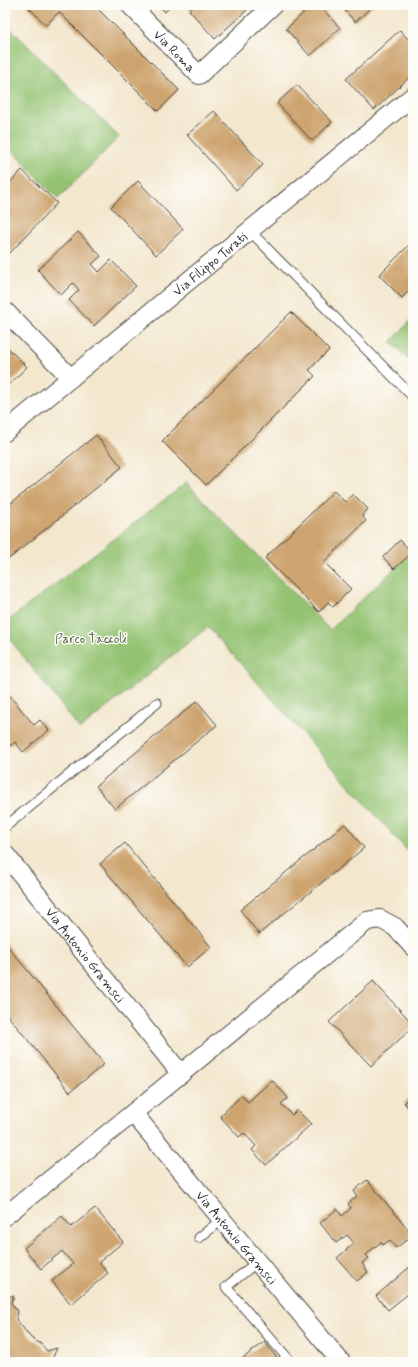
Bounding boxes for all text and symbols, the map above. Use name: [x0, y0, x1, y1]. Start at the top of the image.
street label: Via Roma: [149, 27, 199, 77]
street label: Via Filippo Turati: [170, 229, 251, 300]
park label: Parco Taccoli: [55, 631, 127, 648]
street label: Via Antonio Gramsci: [41, 904, 128, 1007]
street label: Via Antonio Gramsci: [191, 1188, 280, 1289]

